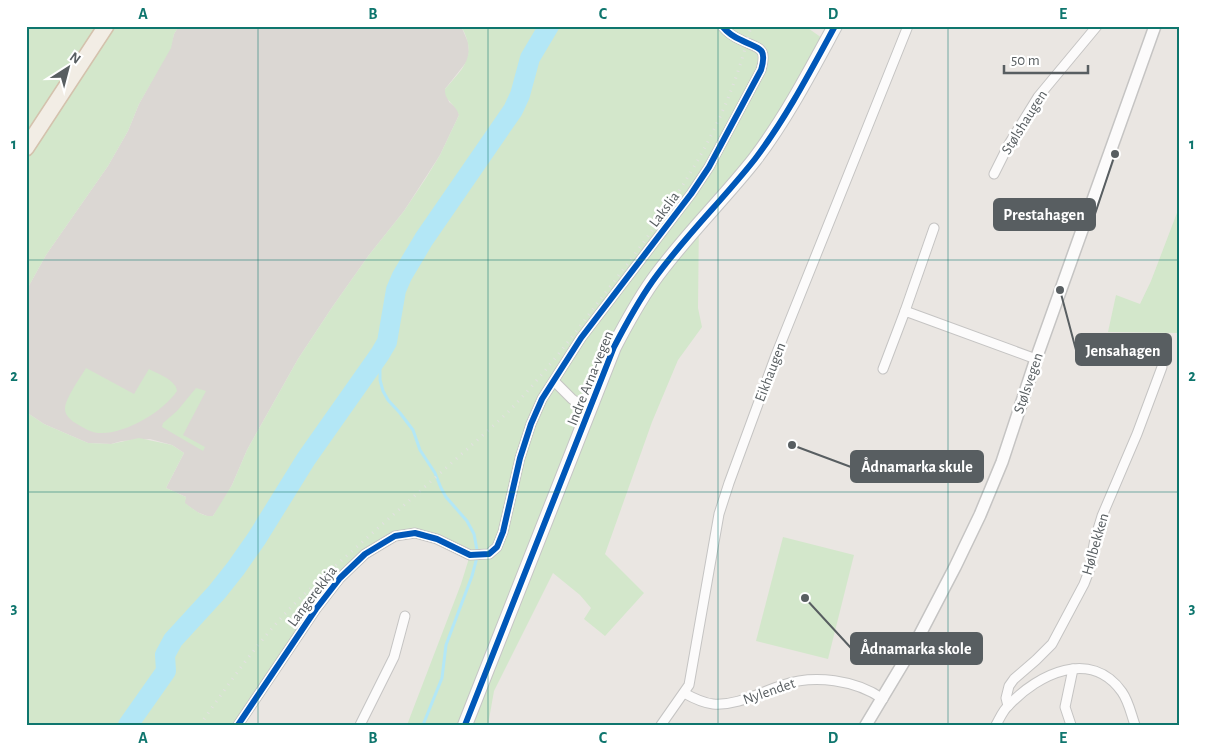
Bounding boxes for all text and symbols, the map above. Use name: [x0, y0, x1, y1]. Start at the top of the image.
text: A: [138, 6, 148, 22]
text: B: [368, 6, 378, 22]
text: C: [599, 6, 608, 22]
text: D: [828, 6, 839, 22]
text: E: [1059, 6, 1067, 22]
north arrow: [42, 42, 92, 92]
scale bar: [1004, 42, 1087, 74]
text: N: [67, 50, 83, 67]
text: 50 m: [1011, 53, 1040, 68]
street label: Stølshaugen: [999, 87, 1050, 157]
text: 1: [11, 136, 17, 152]
text: 1: [1189, 136, 1195, 152]
street label: Lakslia: [646, 189, 682, 230]
callout: Prestahagen: [994, 199, 1095, 230]
text: Prestahagen: [1003, 207, 1085, 223]
street label: Indre Arna-vegen: [565, 329, 616, 428]
callout: Jensahagen: [1076, 334, 1171, 365]
street label: Eikhaugen: [752, 341, 789, 404]
text: Jensahagen: [1085, 343, 1161, 359]
street label: Stølsvegen: [1011, 351, 1046, 415]
text: 2: [10, 368, 18, 384]
text: 2: [1188, 368, 1196, 384]
callout: Ådnamarka skule: [851, 451, 983, 482]
text: Ådnamarka skule: [861, 457, 973, 475]
street label: Hølbekken: [1079, 511, 1111, 577]
street label: Langerekkja: [285, 563, 340, 629]
text: 3: [11, 600, 18, 616]
text: 3: [1189, 600, 1196, 616]
callout: Ådnamarka skole: [851, 633, 982, 664]
text: Ådnamarka skole: [861, 639, 972, 657]
street label: Nylendet: [741, 676, 797, 707]
text: A: [138, 730, 148, 746]
text: B: [368, 730, 378, 746]
text: C: [599, 730, 608, 746]
text: D: [828, 730, 839, 746]
text: E: [1059, 730, 1067, 746]

